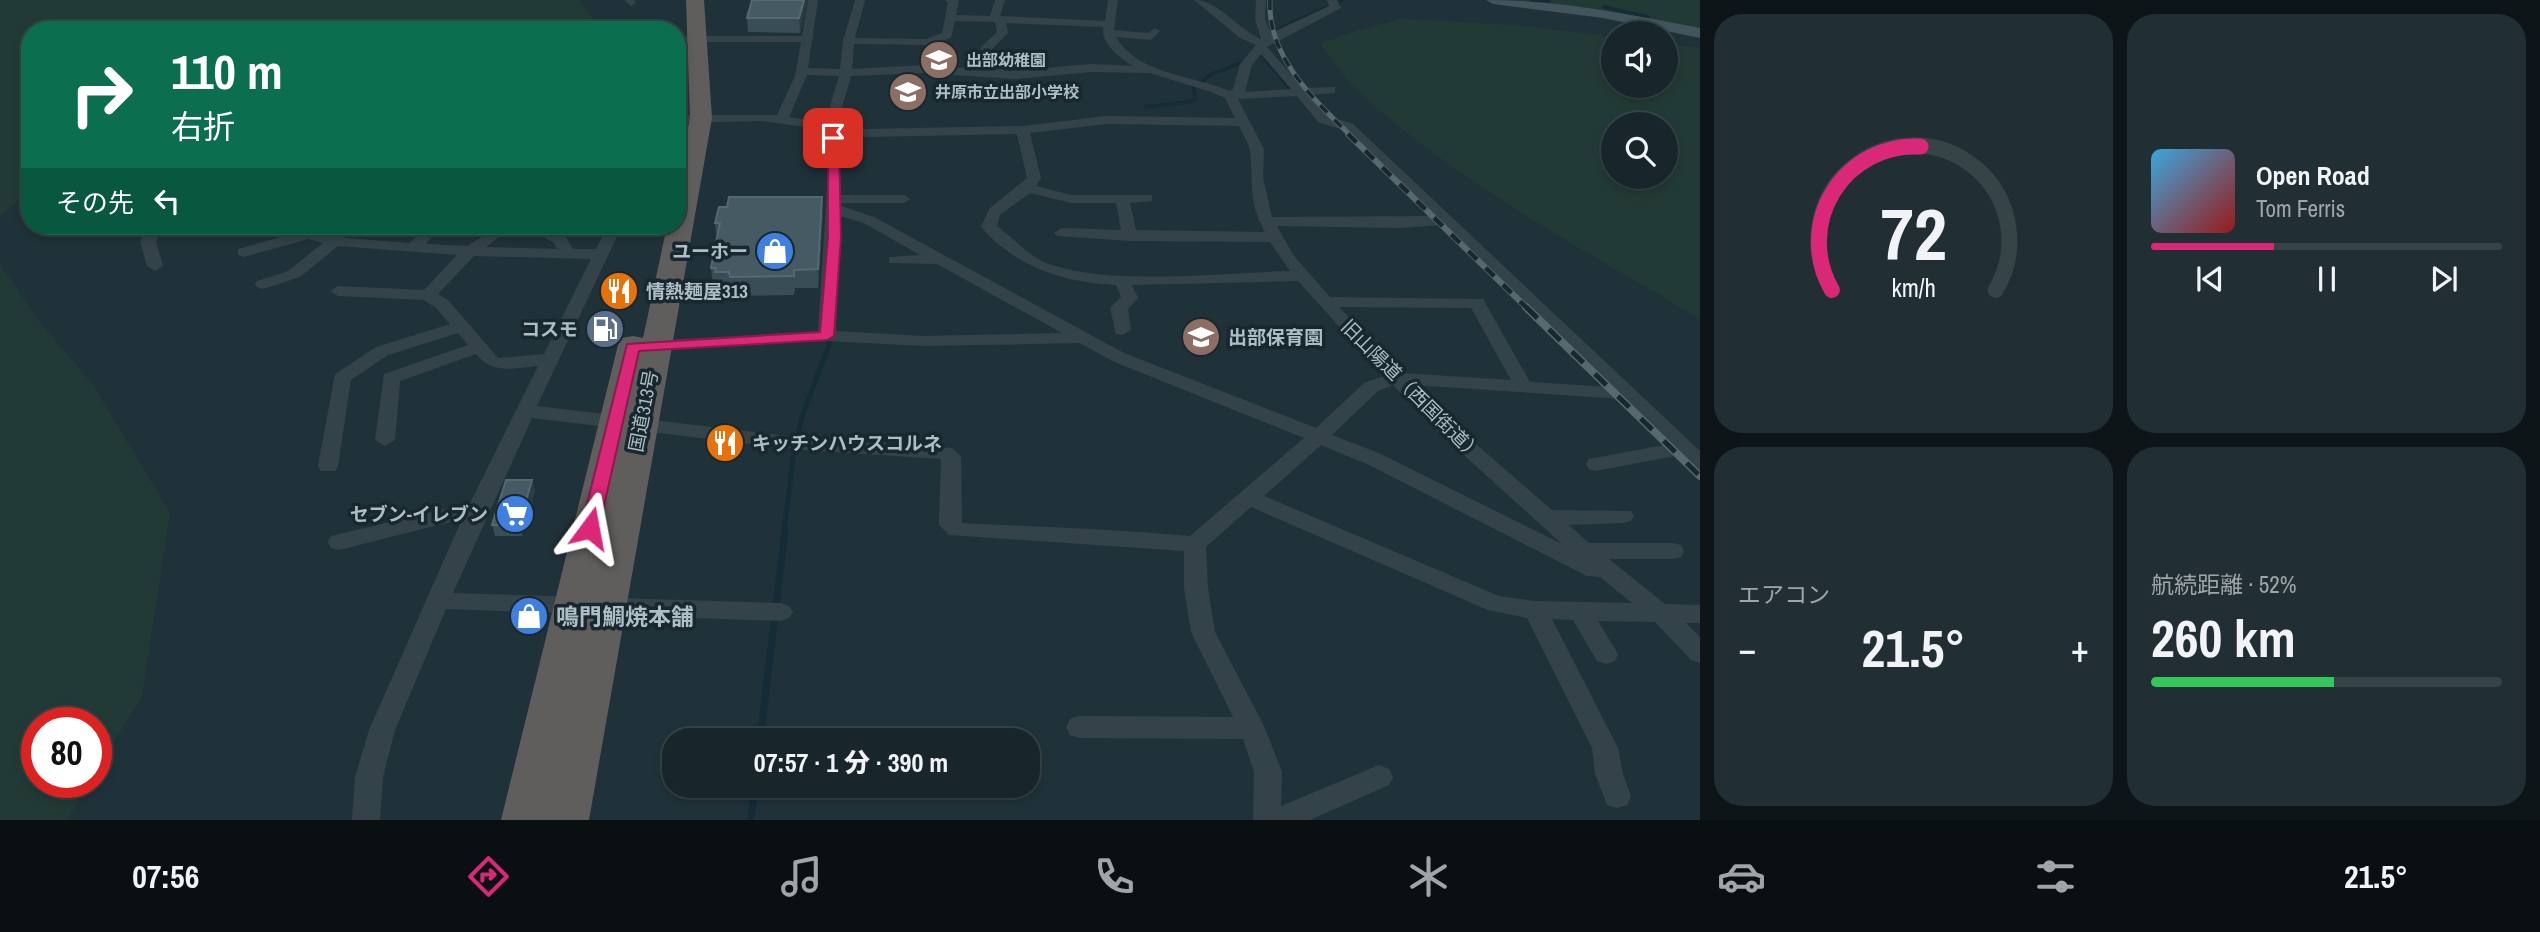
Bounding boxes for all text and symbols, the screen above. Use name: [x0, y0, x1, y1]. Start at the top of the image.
map controls: [1601, 21, 1678, 189]
button: sound: [1601, 21, 1678, 98]
text: 110 m: [171, 38, 283, 104]
school or university icon: 出部幼稚園: [918, 39, 960, 81]
icon: right: [56, 49, 147, 140]
place label: 出部幼稚園: [966, 49, 1046, 71]
school or university icon: 井原市立出部小学校: [887, 71, 929, 113]
place label: 井原市立出部小学校: [935, 81, 1079, 103]
text: 右折: [171, 105, 235, 148]
pin: [803, 108, 863, 168]
button: search: [1601, 112, 1678, 189]
icon: arrive: [814, 119, 852, 157]
text: Open Road: [2256, 158, 2370, 193]
icon: left: [148, 182, 186, 220]
text: その先: [56, 185, 134, 220]
text: 72: [1880, 185, 1947, 283]
text: Tom Ferris: [2256, 193, 2345, 224]
shop icon: ユーホー: [754, 230, 796, 272]
place label: ユーホー: [672, 238, 748, 264]
icon: previous: [2191, 260, 2229, 298]
icon: pause: [2308, 260, 2346, 298]
icon: next: [2425, 260, 2463, 298]
restaurant icon: 情熱麺屋313: [598, 270, 640, 312]
text: km/h: [1891, 271, 1936, 305]
place label: 情熱麺屋313: [646, 278, 748, 304]
fuel station icon: コスモ: [584, 308, 626, 350]
street label: 旧山陽道（西国街道）: [1336, 314, 1488, 466]
place label: コスモ: [521, 316, 578, 342]
school or university icon: 出部保育園: [1180, 316, 1222, 358]
place label: 出部保育園: [1228, 324, 1323, 350]
street label: 国道313号: [622, 368, 664, 454]
restaurant icon: キッチンハウスコルネ: [704, 422, 746, 464]
place label: キッチンハウスコルネ: [752, 430, 942, 456]
position arrow: [553, 491, 627, 565]
supermarket icon: セブン-イレブン: [494, 493, 536, 535]
place label: セブン-イレブン: [350, 501, 488, 527]
text: 航続距離 · 52%: [2151, 569, 2296, 600]
text: エアコン: [1738, 579, 1830, 610]
shop icon: 鳴門鯛焼本舗: [508, 595, 550, 637]
place label: 鳴門鯛焼本舗: [556, 601, 694, 632]
text: 260 km: [2151, 603, 2296, 673]
text: 21.5°: [1862, 613, 1965, 683]
text: −: [1738, 623, 1756, 674]
text: +: [2071, 623, 2089, 674]
speed limit sign: 80: [21, 707, 112, 798]
text: 07:57 · 1 分 · 390 m: [754, 745, 948, 780]
icon: directions: [464, 852, 513, 901]
icon: music: [777, 852, 826, 901]
icon: phone: [1090, 852, 1139, 901]
icon: climate: [1404, 852, 1453, 901]
icon: car: [1717, 852, 1766, 901]
icon: filters: [2031, 852, 2080, 901]
text: 07:56: [132, 855, 199, 898]
text: 21.5°: [2344, 855, 2408, 898]

